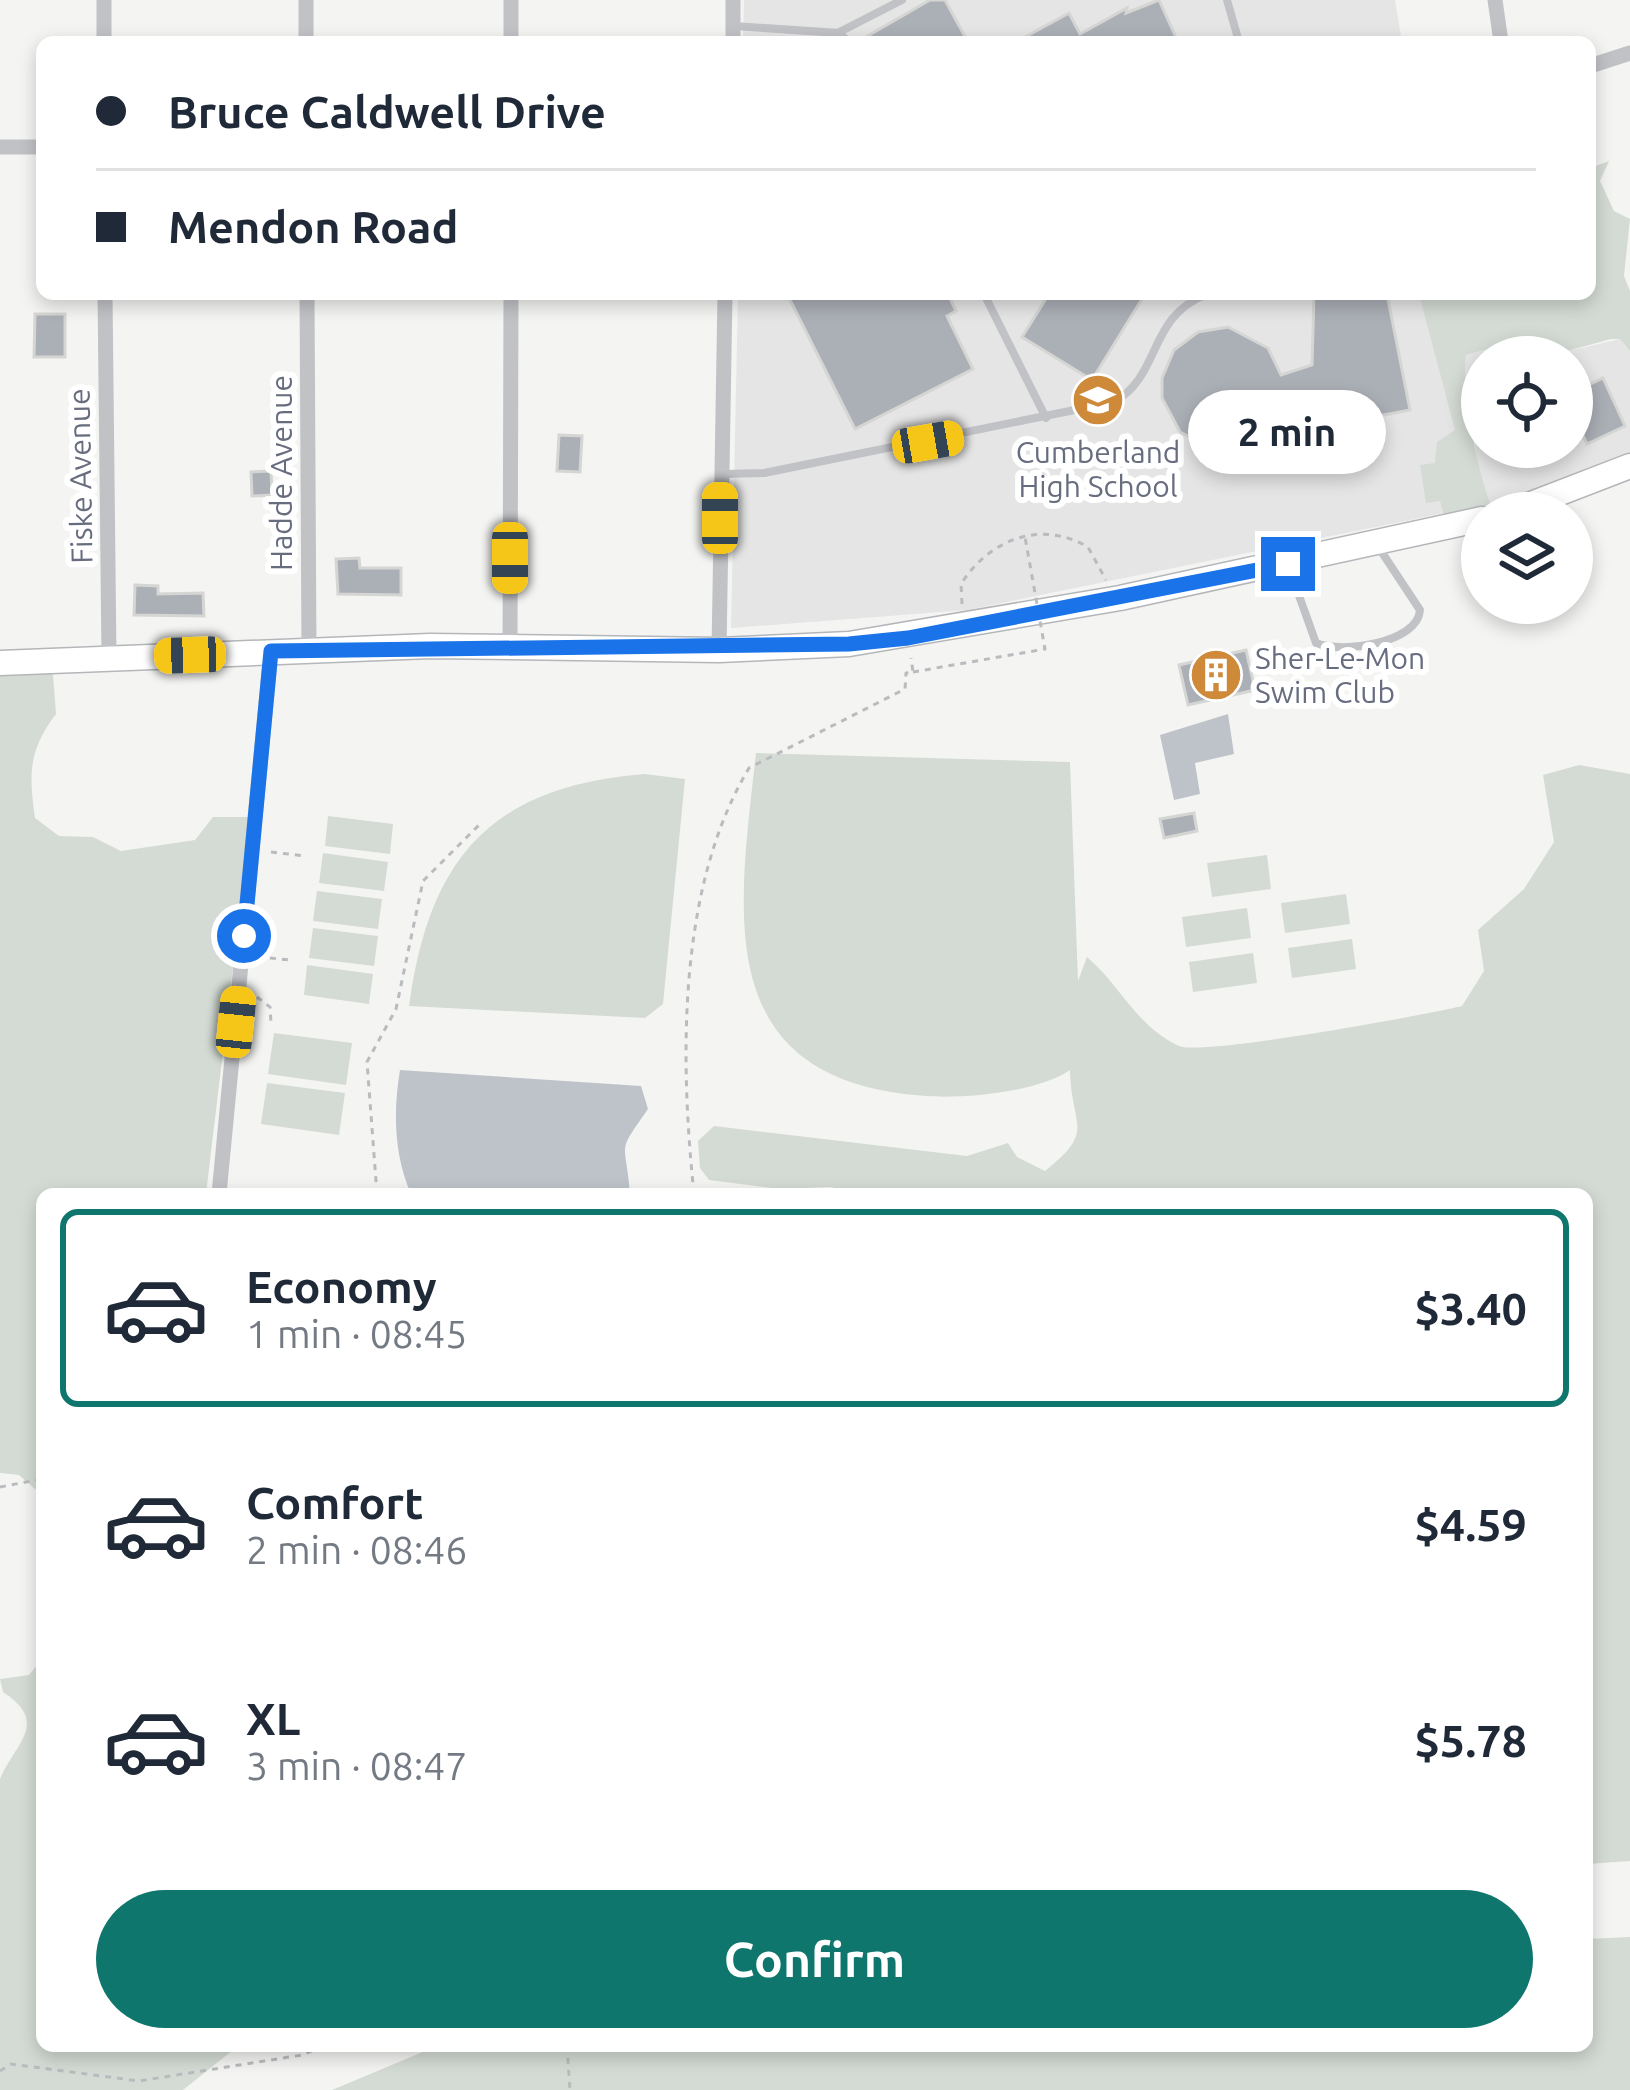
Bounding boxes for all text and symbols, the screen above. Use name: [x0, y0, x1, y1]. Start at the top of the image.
text: Bruce Caldwell Drive: [168, 86, 606, 137]
text: Mendon Road: [168, 201, 458, 252]
map controls: [1461, 336, 1593, 624]
button: locate: [1461, 336, 1593, 468]
school or university icon: Cumberland High School: [1070, 372, 1126, 428]
street label: Hadde Avenue: [264, 375, 298, 571]
street label: Fiske Avenue: [61, 388, 99, 564]
callout: 2 min: [1189, 390, 1387, 474]
text: 2 min: [1238, 410, 1336, 453]
car: [889, 418, 967, 466]
place label: Cumberland High School: [1016, 435, 1180, 503]
car: [702, 482, 738, 554]
button: layers: [1461, 492, 1593, 624]
car: [492, 522, 528, 594]
route end: [1261, 537, 1315, 591]
car: [153, 636, 227, 674]
place label: Sher-Le-Mon Swim Club: [1255, 641, 1425, 709]
building icon: Sher-Le-Mon Swim Club: [1188, 647, 1244, 703]
route start: [217, 909, 271, 963]
car: [214, 984, 258, 1060]
icon: car: [102, 1254, 210, 1362]
text: Economy: [246, 1261, 437, 1312]
text: $3.40: [1414, 1283, 1527, 1334]
text: 1 min · 08:45: [246, 1312, 467, 1355]
icon: car: [102, 1470, 210, 1578]
text: Comfort: [246, 1477, 423, 1528]
text: $4.59: [1414, 1499, 1527, 1550]
text: 2 min · 08:46: [246, 1528, 467, 1571]
icon: car: [102, 1686, 210, 1794]
text: XL: [246, 1693, 300, 1744]
text: $5.78: [1414, 1715, 1527, 1766]
text: 3 min · 08:47: [246, 1744, 467, 1787]
button: Confirm: [96, 1890, 1533, 2028]

